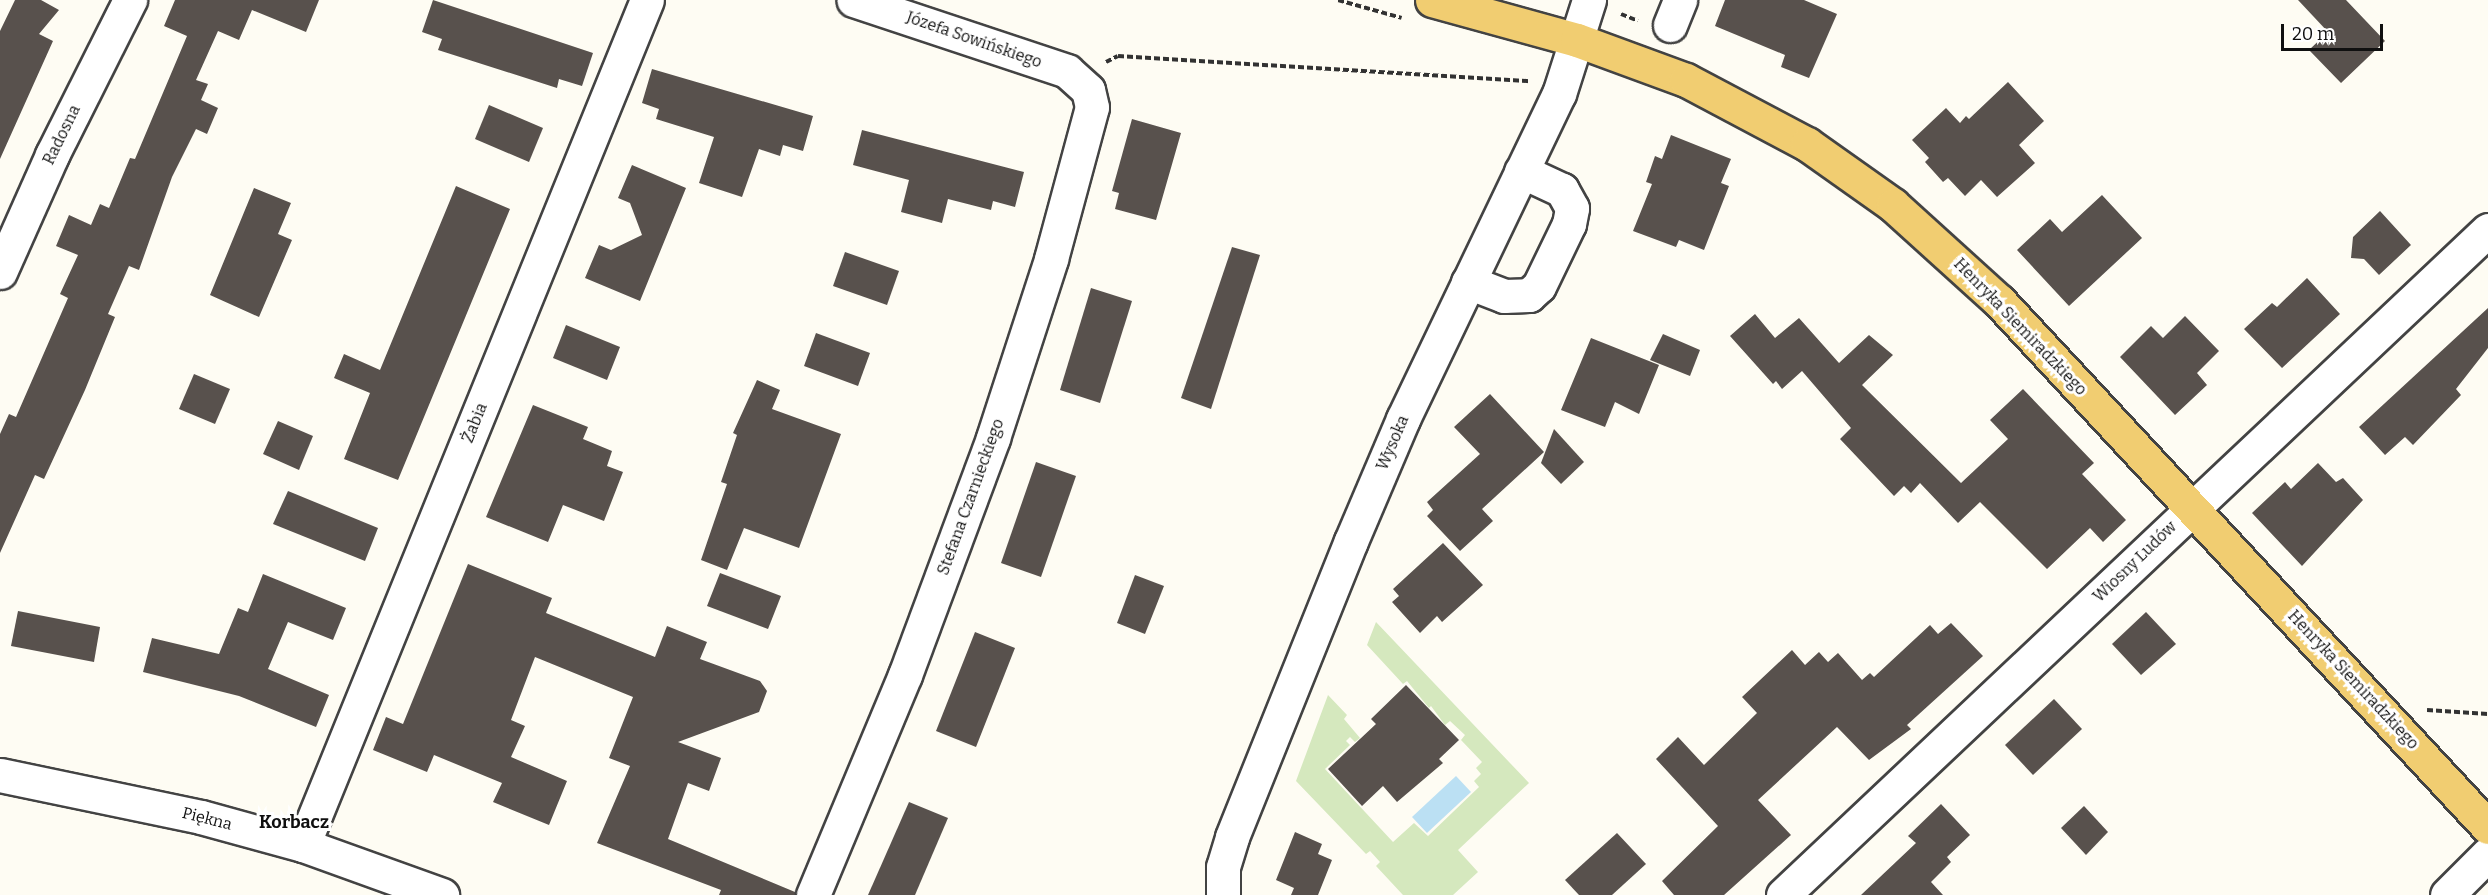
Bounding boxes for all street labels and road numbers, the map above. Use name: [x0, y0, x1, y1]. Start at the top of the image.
street label: Józefa Sowińskiego: [904, 8, 1044, 72]
street label: Radosna: [39, 102, 85, 168]
street label: Henryka Siemiradzkiego: [1950, 255, 2090, 399]
street label: Żabia: [458, 400, 492, 446]
street label: Wysoka: [1373, 413, 1413, 473]
street label: Stefana Czarnieckiego: [934, 416, 1008, 578]
street label: Wiosny Ludów: [2089, 517, 2181, 607]
street label: Henryka Siemiradzkiego: [2284, 607, 2422, 753]
street label: Piękna: [180, 804, 234, 834]

